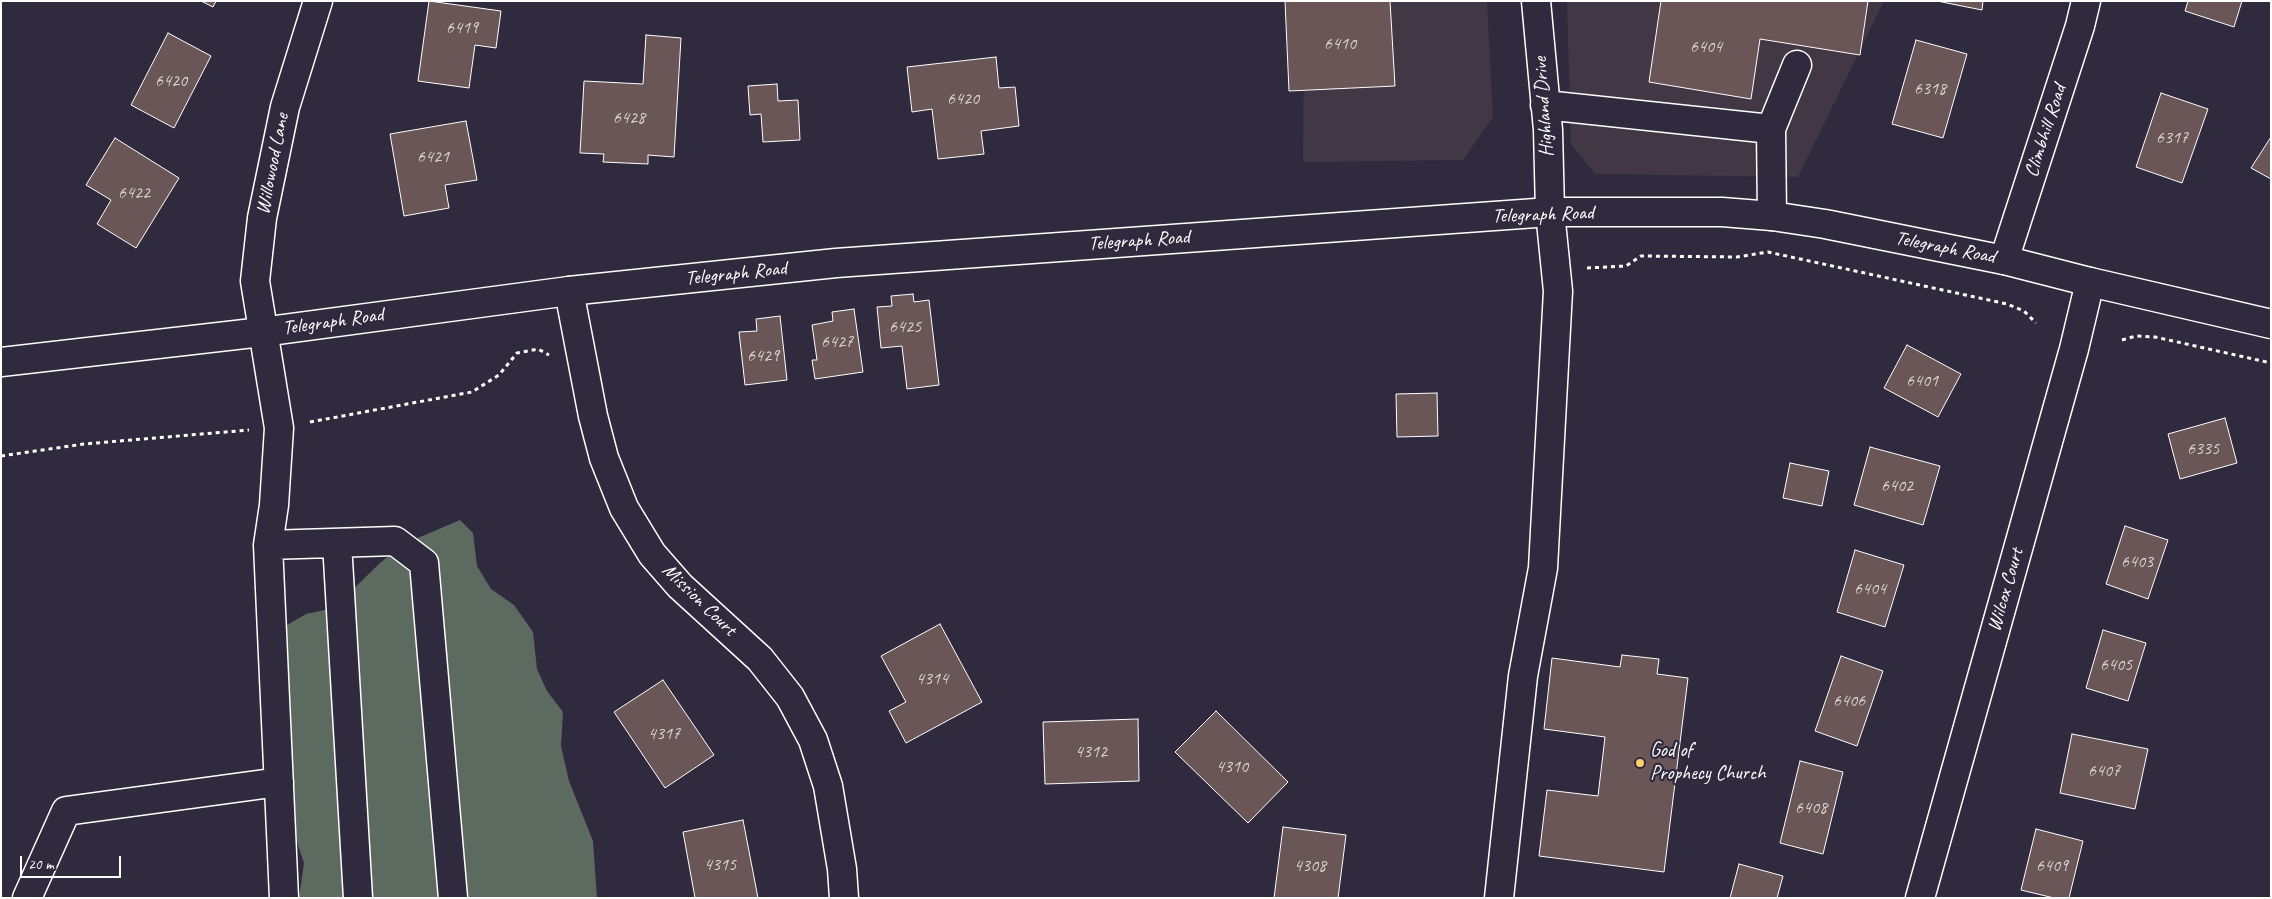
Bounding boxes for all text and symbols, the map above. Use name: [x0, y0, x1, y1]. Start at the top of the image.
house number: 6419: [446, 17, 478, 39]
house number: 6410: [1324, 33, 1356, 55]
house number: 6404: [1690, 36, 1722, 58]
street label: Highland Drive: [1529, 56, 1559, 158]
house number: 6420: [155, 70, 187, 92]
house number: 6318: [1914, 78, 1946, 100]
street label: Climbhill Road: [2020, 82, 2072, 180]
house number: 6420: [947, 88, 979, 110]
house number: 6428: [613, 107, 645, 129]
street label: Willowood Lane: [251, 111, 295, 217]
house number: 6317: [2156, 127, 2188, 149]
house number: 6421: [417, 146, 449, 168]
house number: 6422: [118, 182, 150, 204]
street label: Telegraph Road: [1492, 201, 1594, 229]
street label: Telegraph Road: [1088, 225, 1190, 257]
street label: Telegraph Road: [1893, 227, 1997, 269]
street label: Telegraph Road: [684, 257, 788, 291]
street label: Telegraph Road: [281, 303, 385, 341]
house number: 6425: [889, 316, 921, 338]
house number: 6427: [821, 331, 853, 353]
house number: 6429: [747, 345, 779, 367]
house number: 6401: [1906, 370, 1938, 392]
house number: 6335: [2187, 438, 2219, 460]
house number: 6402: [1881, 475, 1913, 497]
street label: Wilcox Court: [1983, 546, 2029, 634]
house number: 6403: [2121, 551, 2153, 573]
street label: Mission Court: [657, 559, 741, 641]
house number: 6404: [1854, 578, 1886, 600]
house number: 6405: [2100, 654, 2132, 676]
house number: 4314: [916, 668, 948, 690]
house number: 6406: [1833, 690, 1865, 712]
house number: 4317: [648, 723, 680, 745]
place label: God of Prophecy Church: [1650, 739, 1765, 786]
house number: 4312: [1075, 741, 1107, 763]
house number: 4310: [1216, 756, 1248, 778]
marker: God of Prophecy Church: [1634, 757, 1646, 769]
house number: 6407: [2088, 760, 2120, 782]
house number: 6408: [1795, 797, 1827, 819]
scale bar: [22, 846, 124, 878]
house number: 4315: [704, 854, 736, 876]
text: 20 m: [28, 855, 54, 874]
house number: 4308: [1294, 855, 1326, 877]
house number: 6409: [2036, 855, 2068, 877]

